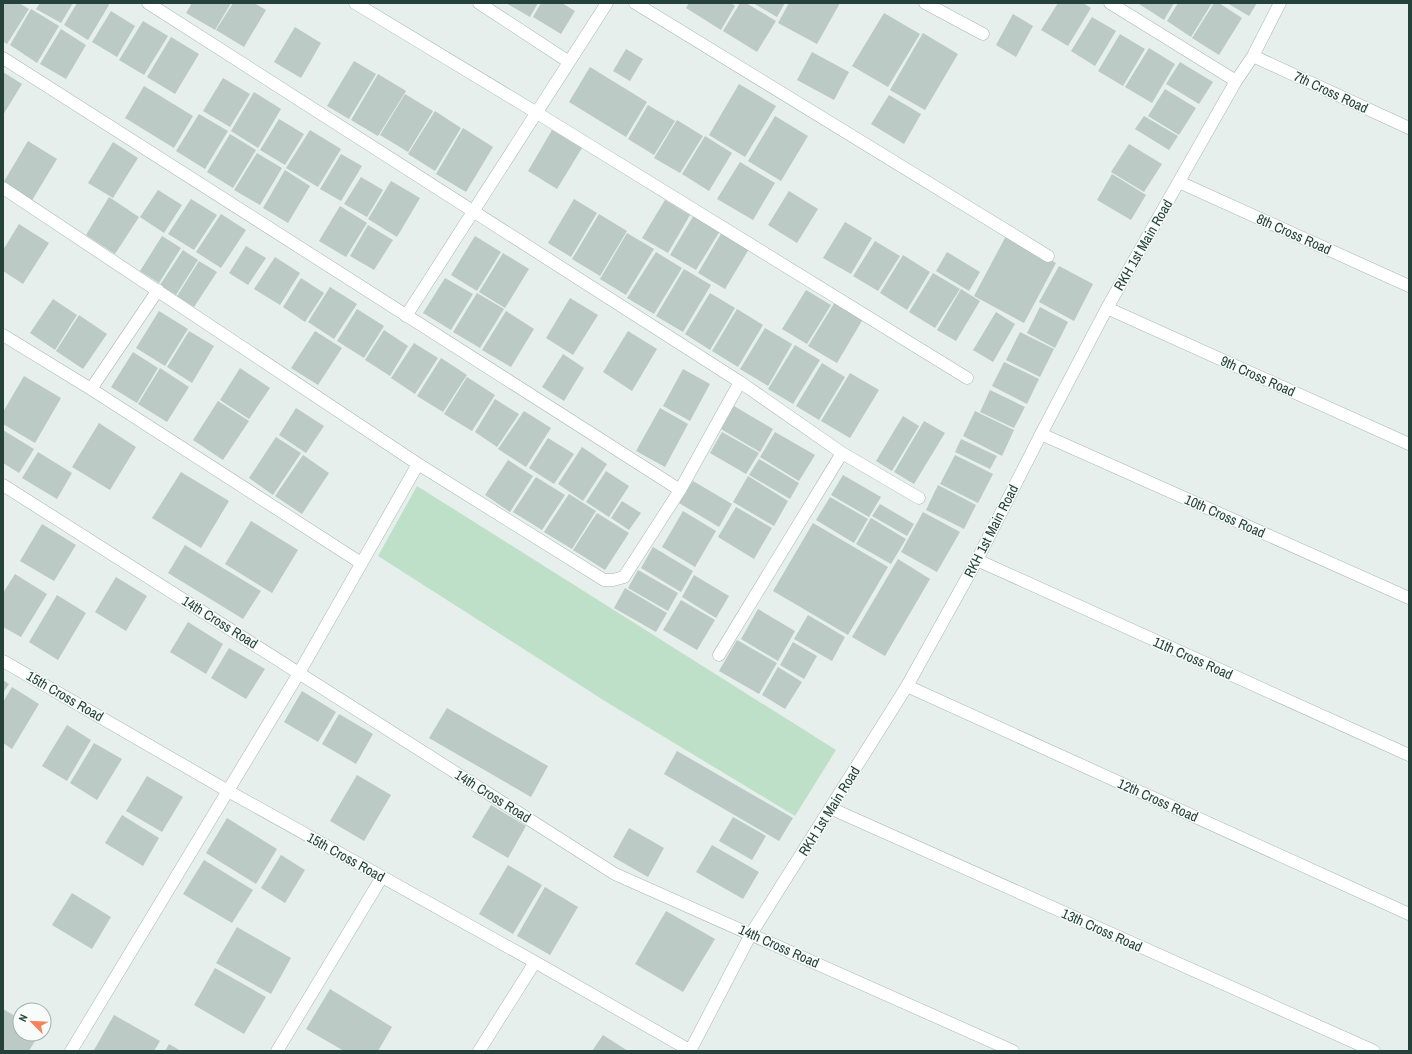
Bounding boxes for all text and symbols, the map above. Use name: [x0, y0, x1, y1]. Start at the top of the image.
street label: 7th Cross Road: [1291, 67, 1371, 117]
street label: RKH 1st Main Road: [1110, 196, 1176, 294]
street label: 8th Cross Road: [1254, 210, 1334, 258]
street label: 9th Cross Road: [1218, 352, 1298, 400]
street label: RKH 1st Main Road: [960, 481, 1022, 581]
street label: 10th Cross Road: [1182, 490, 1268, 542]
street label: 14th Cross Road: [179, 592, 261, 652]
street label: 11th Cross Road: [1150, 632, 1236, 684]
street label: 15th Cross Road: [23, 667, 107, 725]
street label: RKH 1st Main Road: [794, 763, 864, 859]
street label: 14th Cross Road: [452, 766, 534, 826]
street label: 12th Cross Road: [1115, 774, 1201, 826]
street label: 15th Cross Road: [304, 828, 388, 886]
street label: 13th Cross Road: [1059, 904, 1145, 956]
street label: 14th Cross Road: [736, 920, 822, 972]
north arrow: [12, 1002, 52, 1042]
text: N: [15, 1012, 31, 1024]

